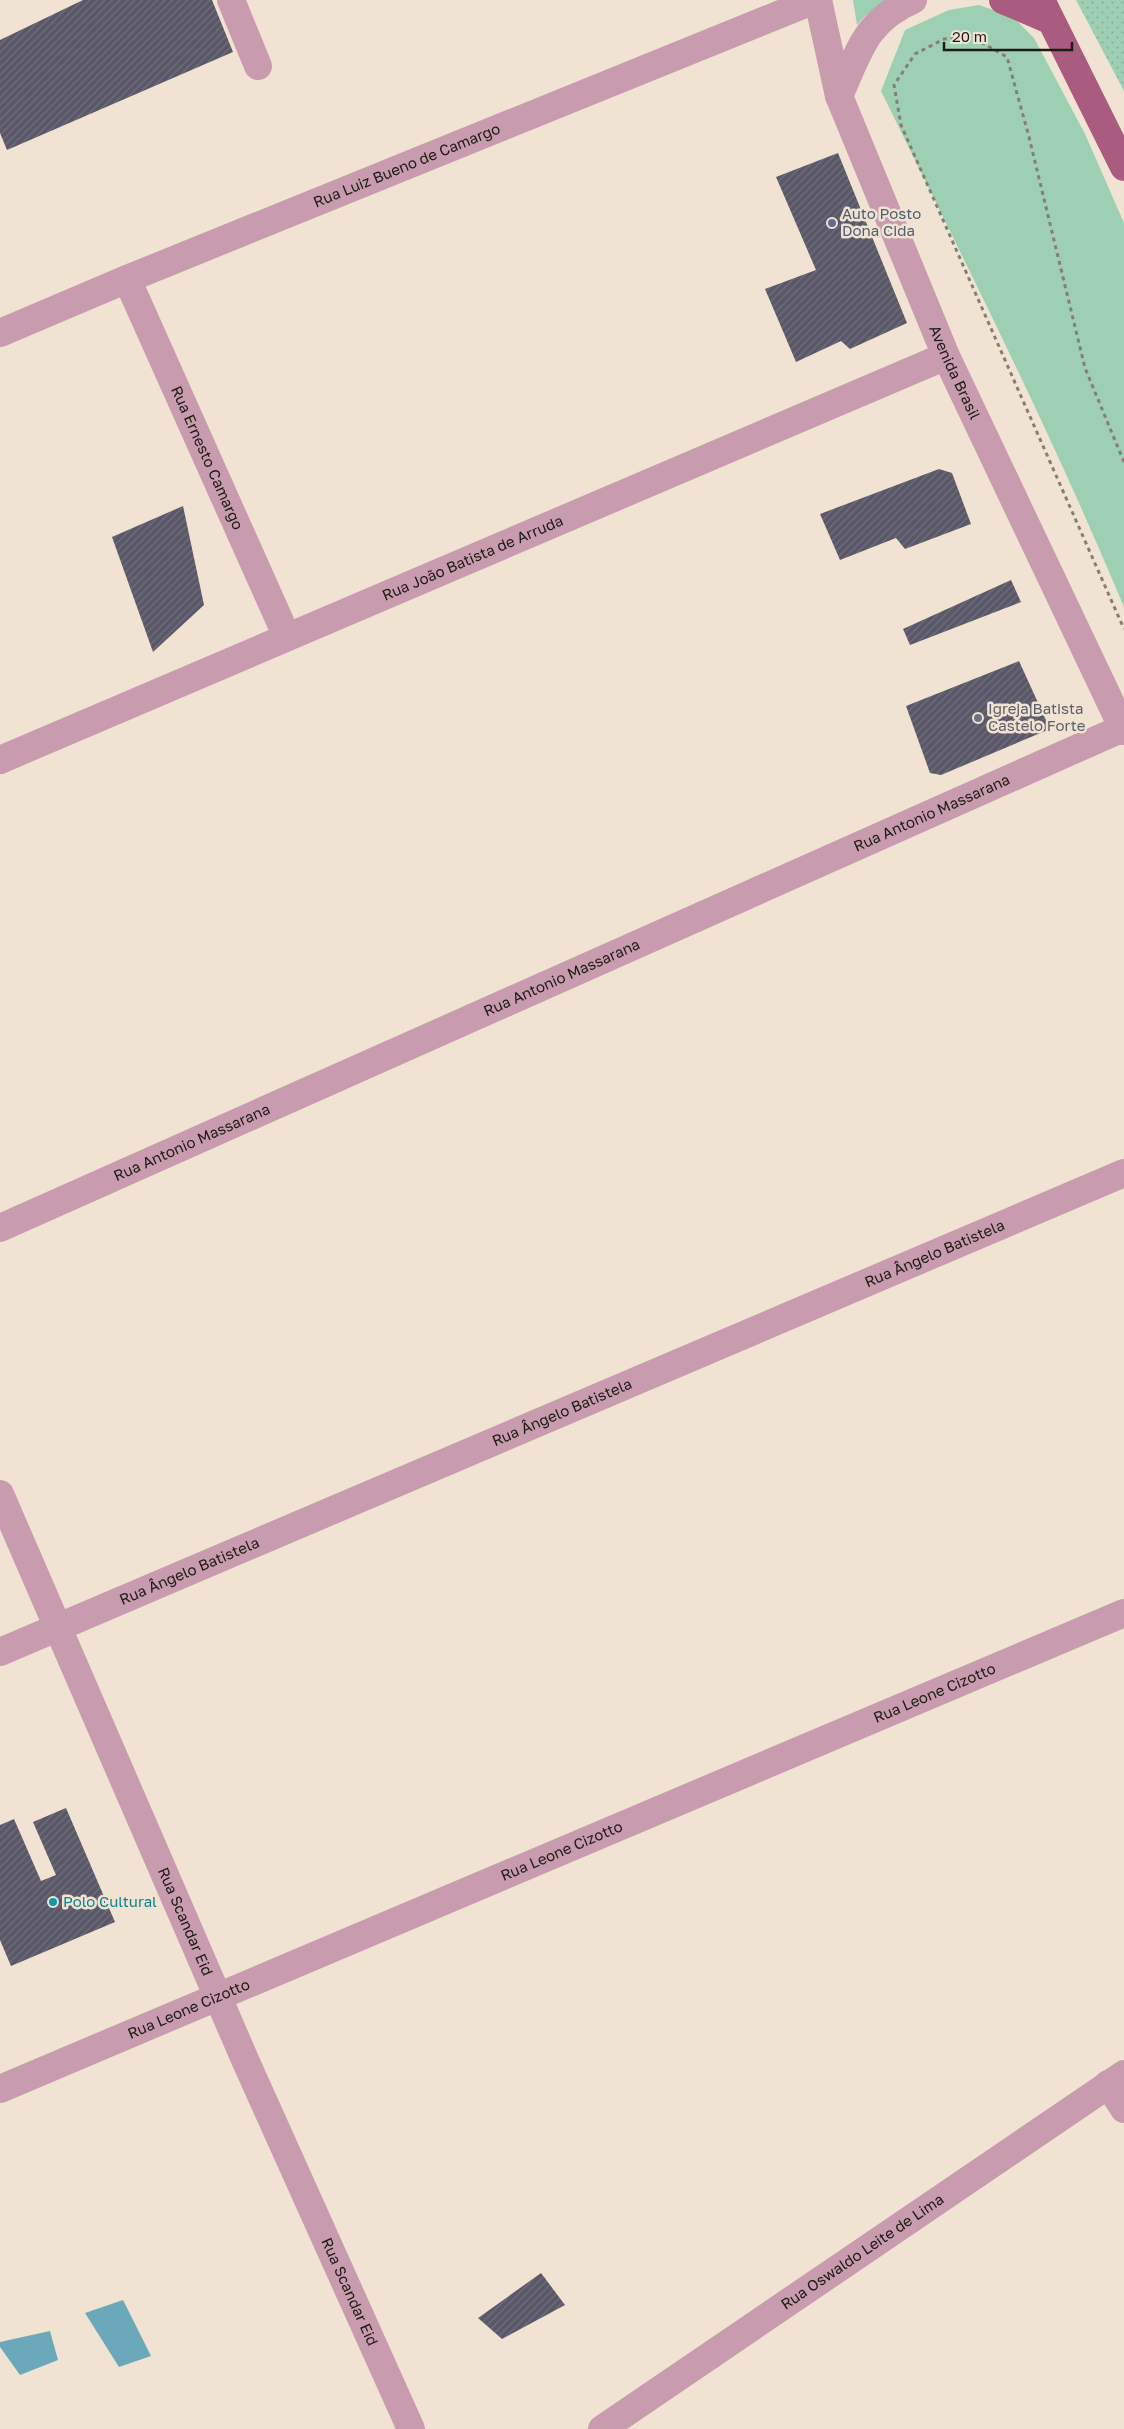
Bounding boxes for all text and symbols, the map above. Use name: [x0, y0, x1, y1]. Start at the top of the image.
scale bar: [944, 20, 1072, 52]
text: 20 m: [952, 27, 987, 45]
street label: Rua Luiz Bueno de Camargo: [310, 119, 503, 211]
place label: Auto Posto Dona Cida: [842, 204, 921, 239]
marker: Auto Posto Dona Cida: [826, 217, 838, 229]
street label: Avenida Brasil: [926, 322, 985, 422]
street label: Rua Ernesto Camargo: [168, 383, 248, 532]
street label: Rua João Batista de Arruda: [379, 511, 565, 604]
place label: Igreja Batista Castelo Forte: [988, 699, 1086, 734]
marker: Igreja Batista Castelo Forte: [972, 712, 984, 724]
street label: Rua Antonio Massarana: [850, 770, 1012, 855]
street label: Rua Antonio Massarana: [481, 934, 642, 1020]
street label: Rua Antonio Massarana: [111, 1099, 272, 1184]
street label: Rua Ângelo Batistela: [862, 1215, 1007, 1291]
street label: Rua Ângelo Batistela: [489, 1374, 634, 1449]
street label: Rua Ângelo Batistela: [116, 1533, 262, 1608]
street label: Rua Leone Cizotto: [870, 1658, 998, 1726]
street label: Rua Leone Cizotto: [498, 1816, 625, 1884]
street label: Rua Scandar Eid: [155, 1864, 218, 1978]
place label: Polo Cultural: [63, 1892, 157, 1910]
marker: Polo Cultural: [47, 1896, 59, 1908]
street label: Rua Leone Cizotto: [125, 1974, 252, 2042]
street label: Rua Oswaldo Leite de Lima: [777, 2189, 947, 2313]
street label: Rua Scandar Eid: [318, 2235, 382, 2348]

